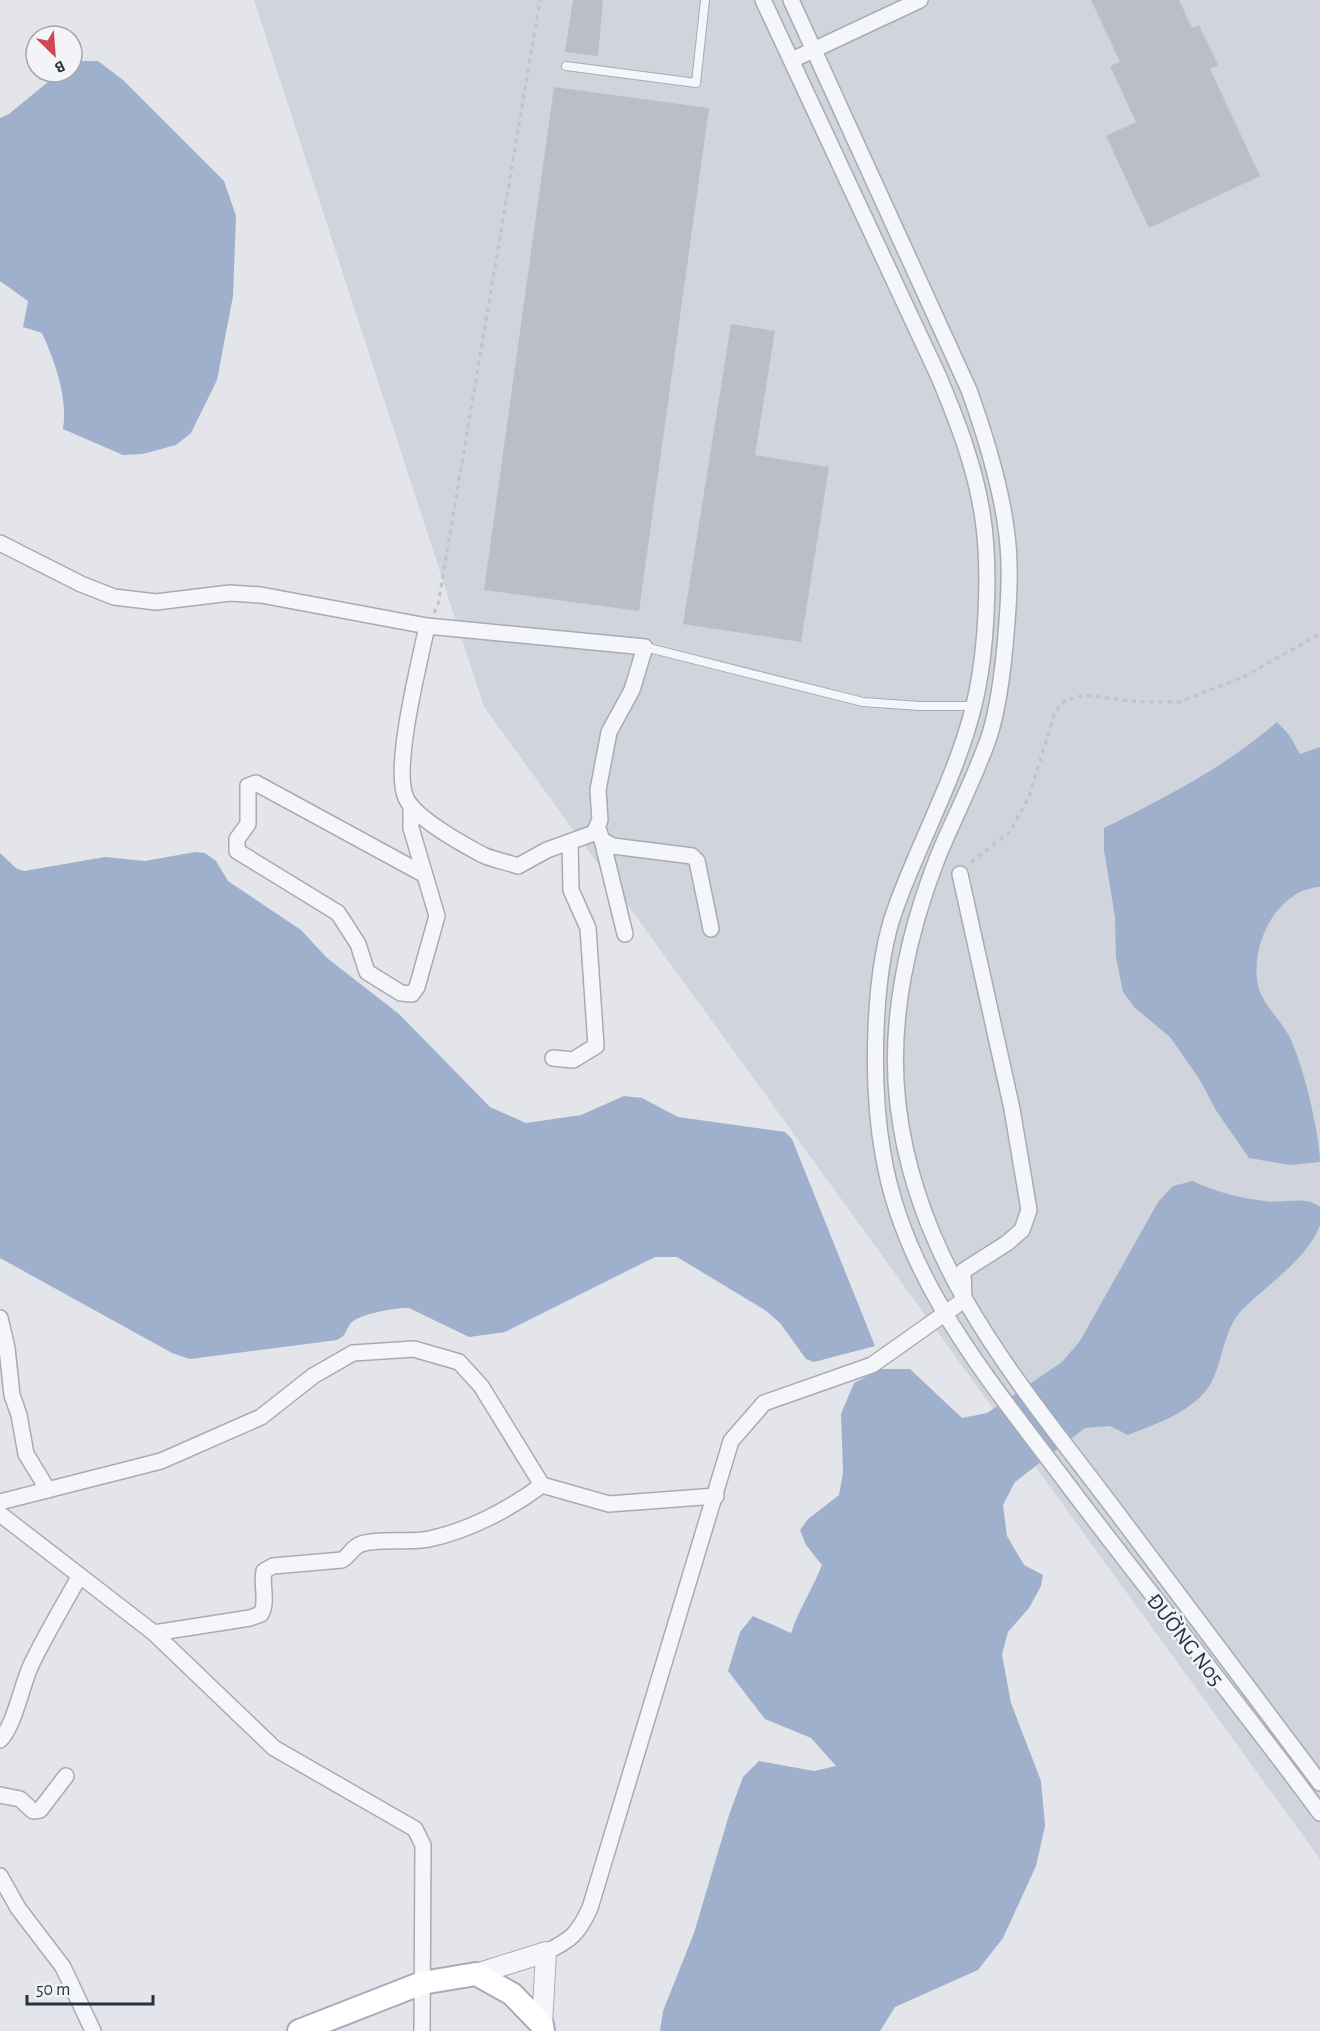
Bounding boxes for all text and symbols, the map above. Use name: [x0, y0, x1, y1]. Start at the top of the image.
north arrow: [24, 24, 84, 84]
text: B: [52, 57, 67, 76]
street label: ĐƯỜNG N05: [1143, 1589, 1229, 1690]
scale bar: [27, 1968, 153, 2006]
text: 50 m: [36, 1981, 70, 1999]

